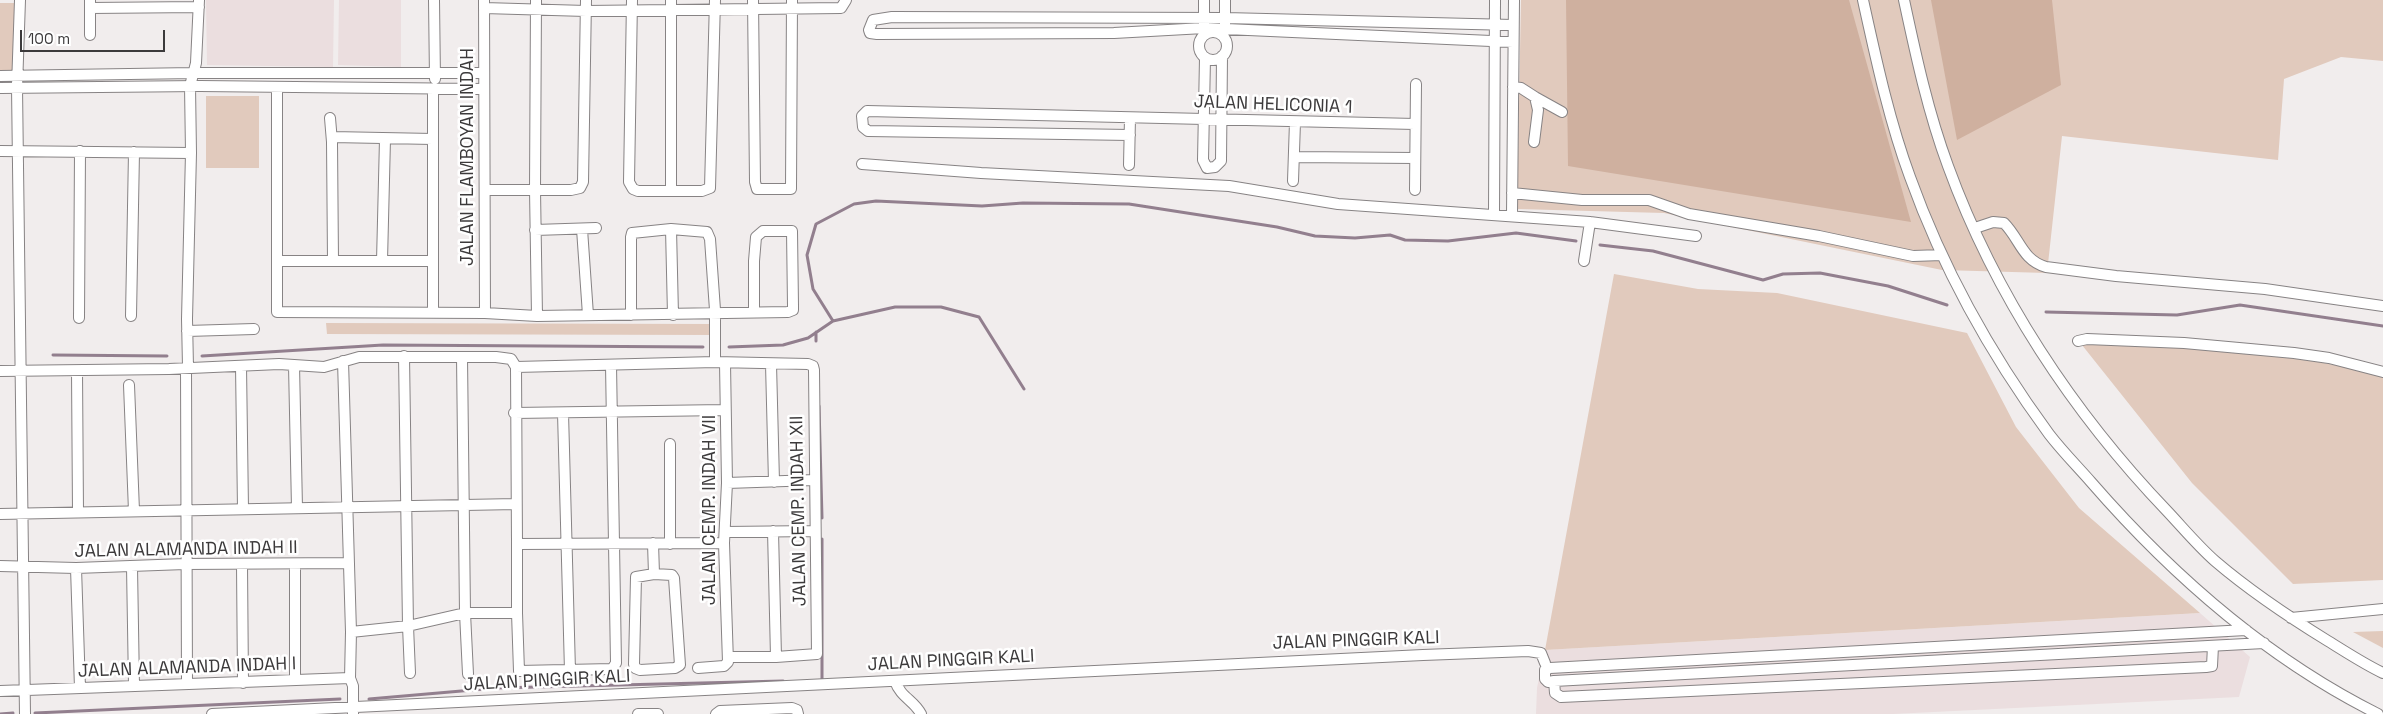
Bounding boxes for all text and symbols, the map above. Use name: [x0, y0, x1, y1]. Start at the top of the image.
scale bar: [22, 20, 168, 52]
text: 100 m: [28, 29, 70, 48]
street label: JALAN FLAMBOYAN INDAH: [457, 48, 479, 266]
street label: JALAN HELICONIA 1: [1193, 91, 1353, 119]
street label: JALAN CEMP. INDAH VII: [699, 415, 721, 605]
street label: JALAN CEMP. INDAH XII: [787, 415, 811, 607]
street label: JALAN ALAMANDA INDAH II: [74, 537, 298, 563]
street label: JALAN PINGGIR KALI: [1272, 627, 1440, 655]
street label: JALAN PINGGIR KALI: [867, 646, 1035, 676]
street label: JALAN ALAMANDA INDAH I: [77, 653, 297, 683]
street label: JALAN PINGGIR KALI: [463, 666, 631, 696]

